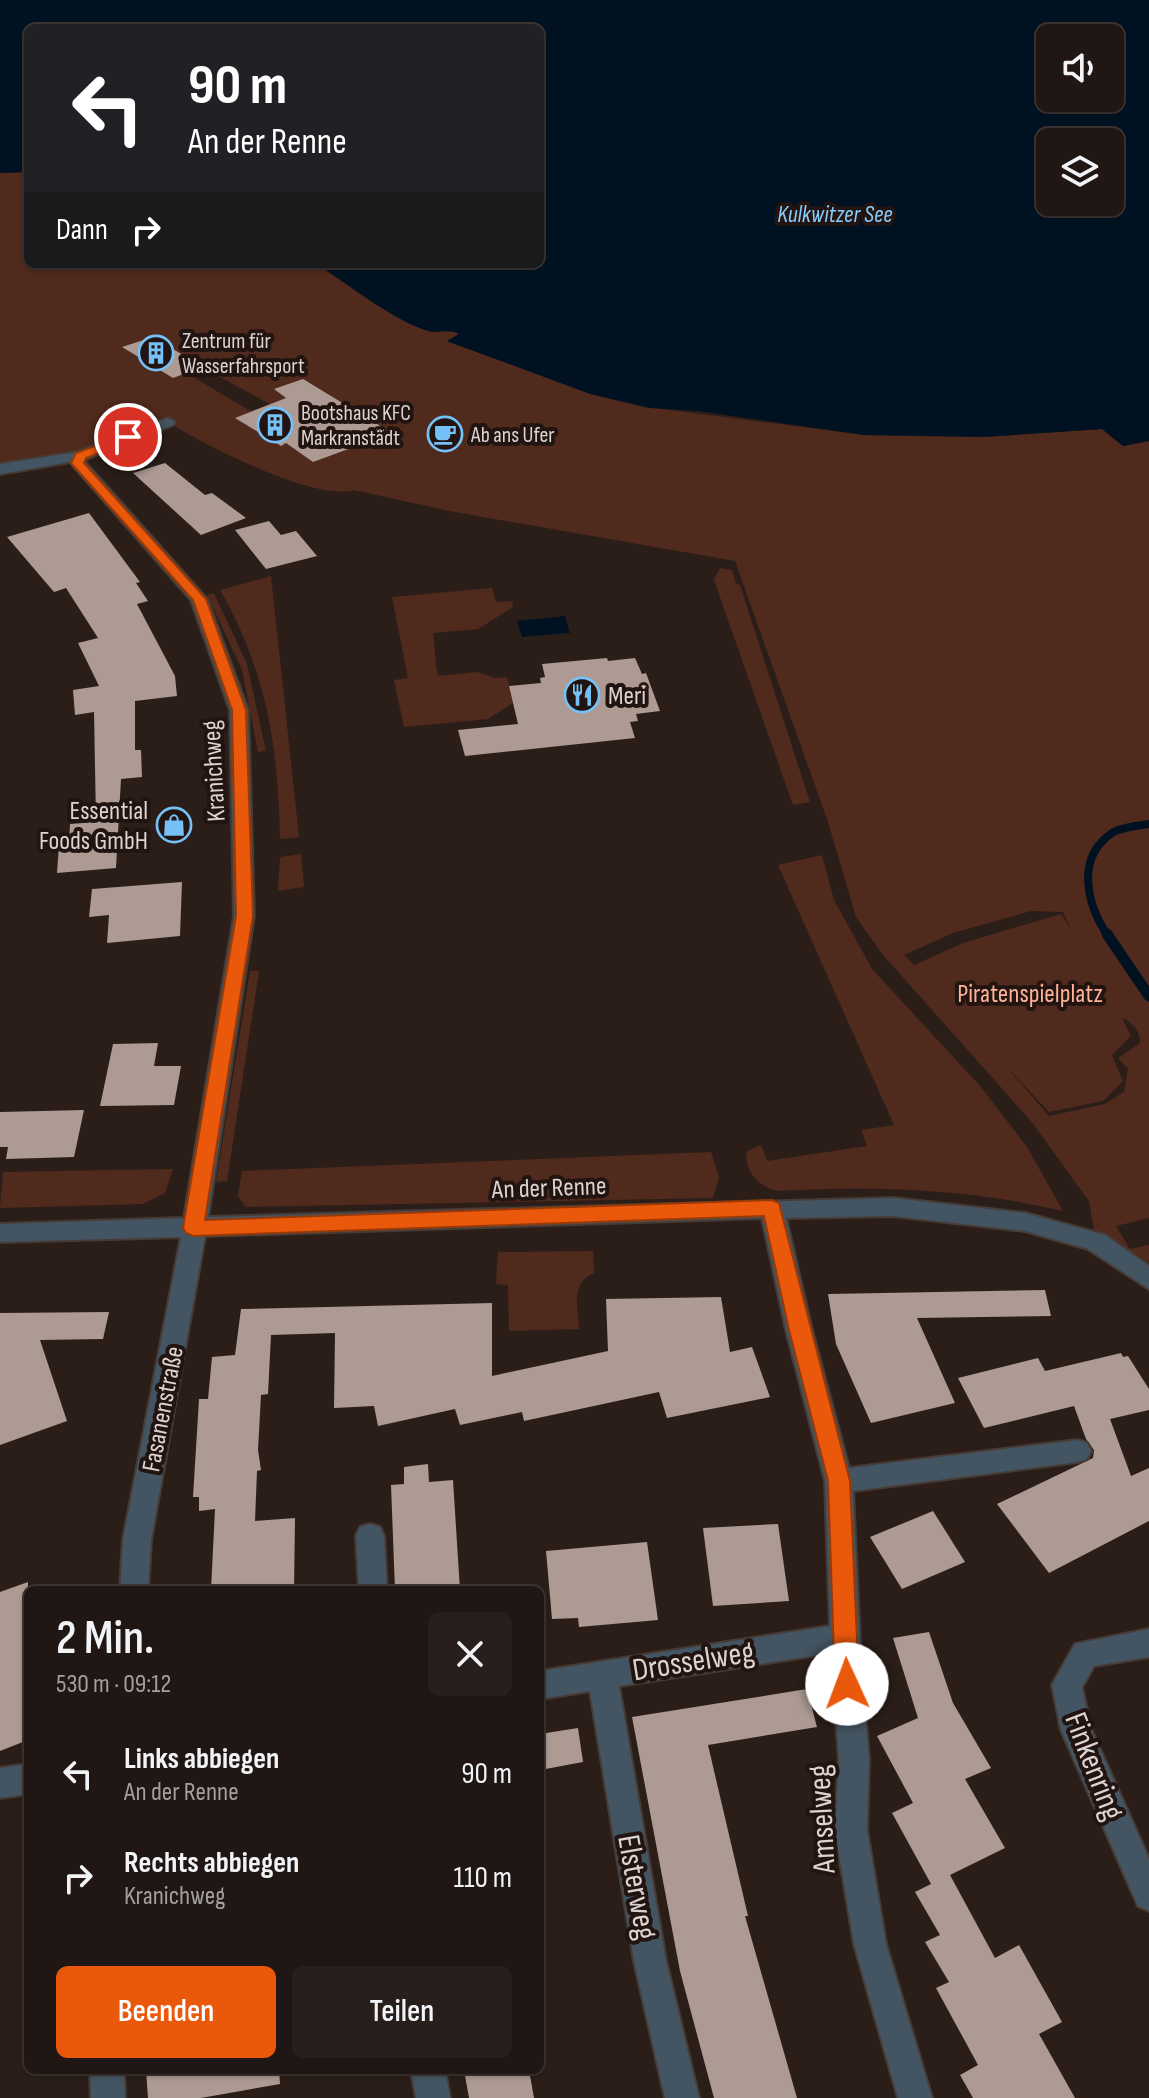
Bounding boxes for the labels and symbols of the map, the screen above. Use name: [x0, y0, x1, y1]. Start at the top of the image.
water label: Kulkwitzer See: [777, 200, 893, 229]
place label: Zentrum für Wasserfahrsport: [182, 328, 305, 380]
building icon: Zentrum für Wasserfahrsport: [137, 334, 175, 372]
place label: Bootshaus KFC Markranstädt: [301, 400, 411, 452]
pin: [94, 403, 162, 471]
building icon: Bootshaus KFC Markranstädt: [256, 406, 294, 444]
cafe icon: Ab ans Ufer: [426, 415, 464, 453]
place label: Ab ans Ufer: [470, 422, 555, 449]
restaurant icon: Meri: [563, 676, 601, 714]
place label: Meri: [608, 681, 646, 712]
street label: Kranichweg: [196, 719, 233, 822]
place label: Essential Foods GmbH: [39, 796, 148, 857]
shop icon: Essential Foods GmbH: [155, 806, 193, 844]
park label: Piratenspielplatz: [957, 979, 1103, 1010]
street label: An der Renne: [490, 1171, 607, 1206]
street label: Fasanenstraße: [136, 1344, 191, 1475]
street label: Drosselweg: [630, 1633, 757, 1690]
position arrow: [805, 1642, 889, 1726]
street label: Finkenring: [1055, 1707, 1132, 1826]
street label: Amselweg: [800, 1764, 845, 1875]
street label: Elsterweg: [608, 1832, 665, 1943]

